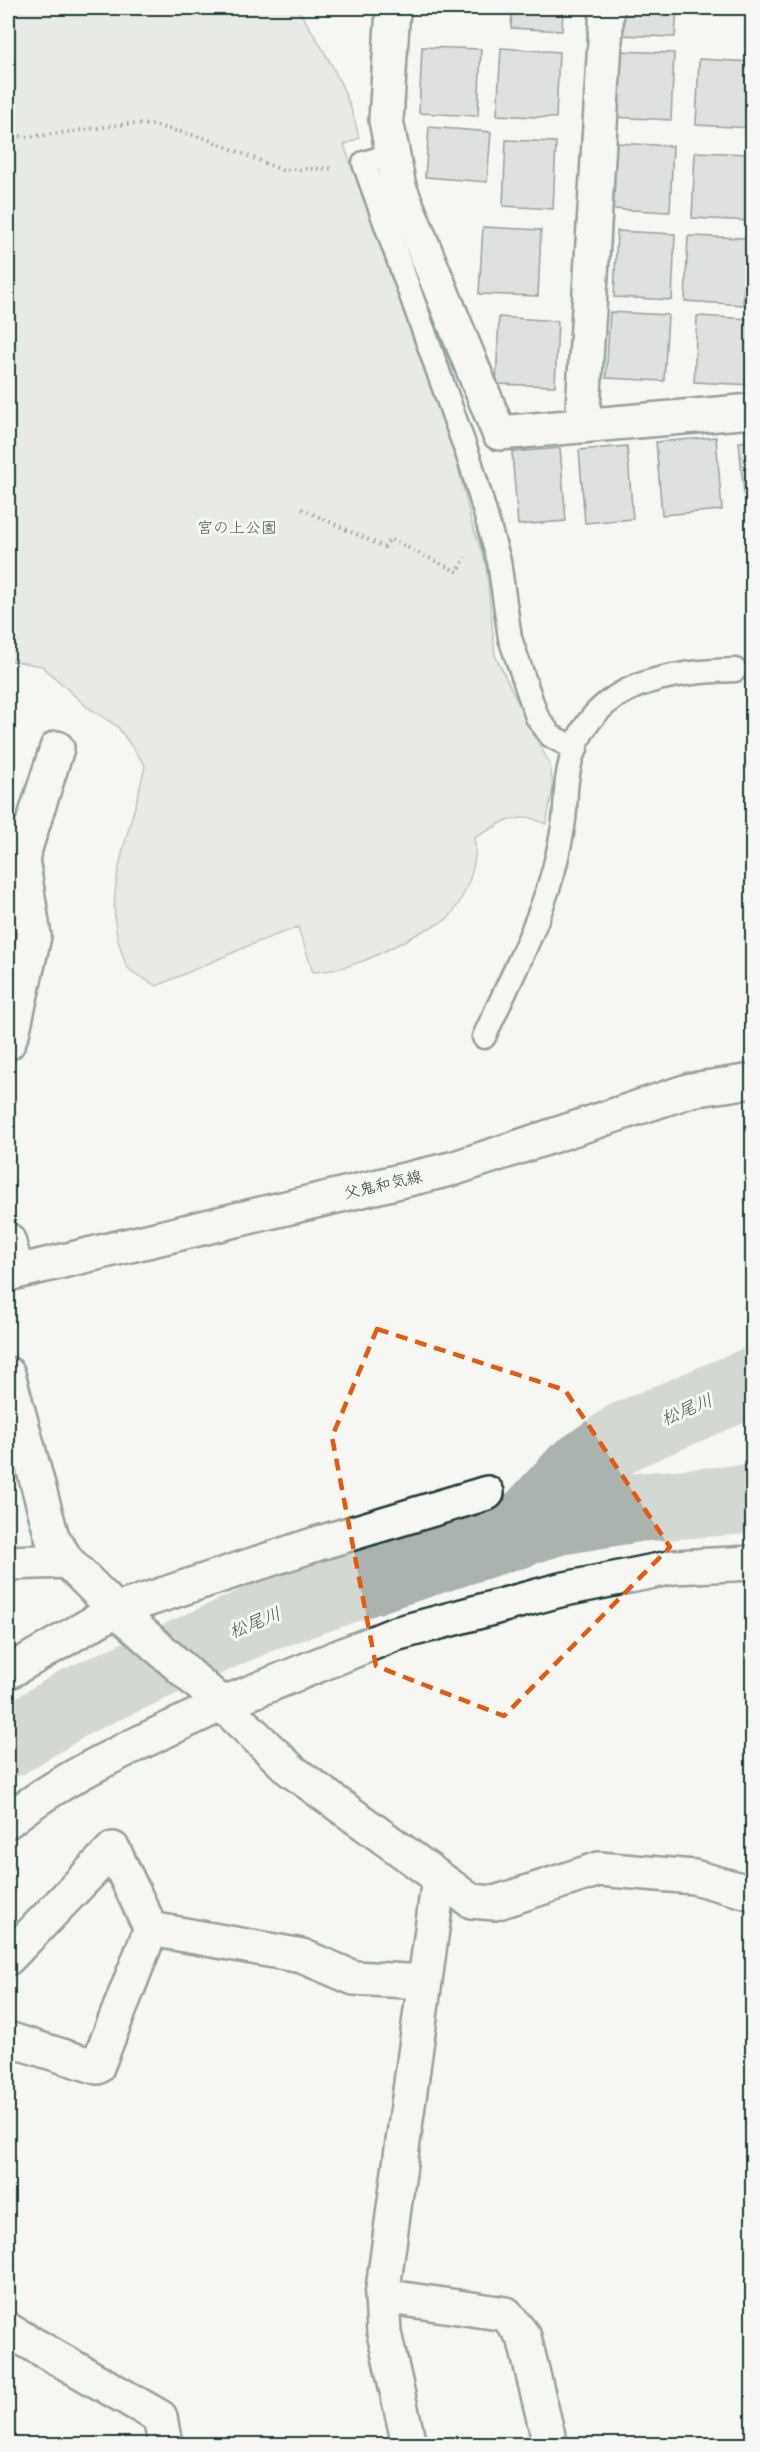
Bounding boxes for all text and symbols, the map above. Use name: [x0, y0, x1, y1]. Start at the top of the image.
park label: 宮の上公園: [197, 519, 277, 537]
street label: 父鬼和気線: [342, 1167, 424, 1203]
water label: 松尾川: [658, 1390, 716, 1430]
water label: 松尾川: [226, 1603, 284, 1643]

